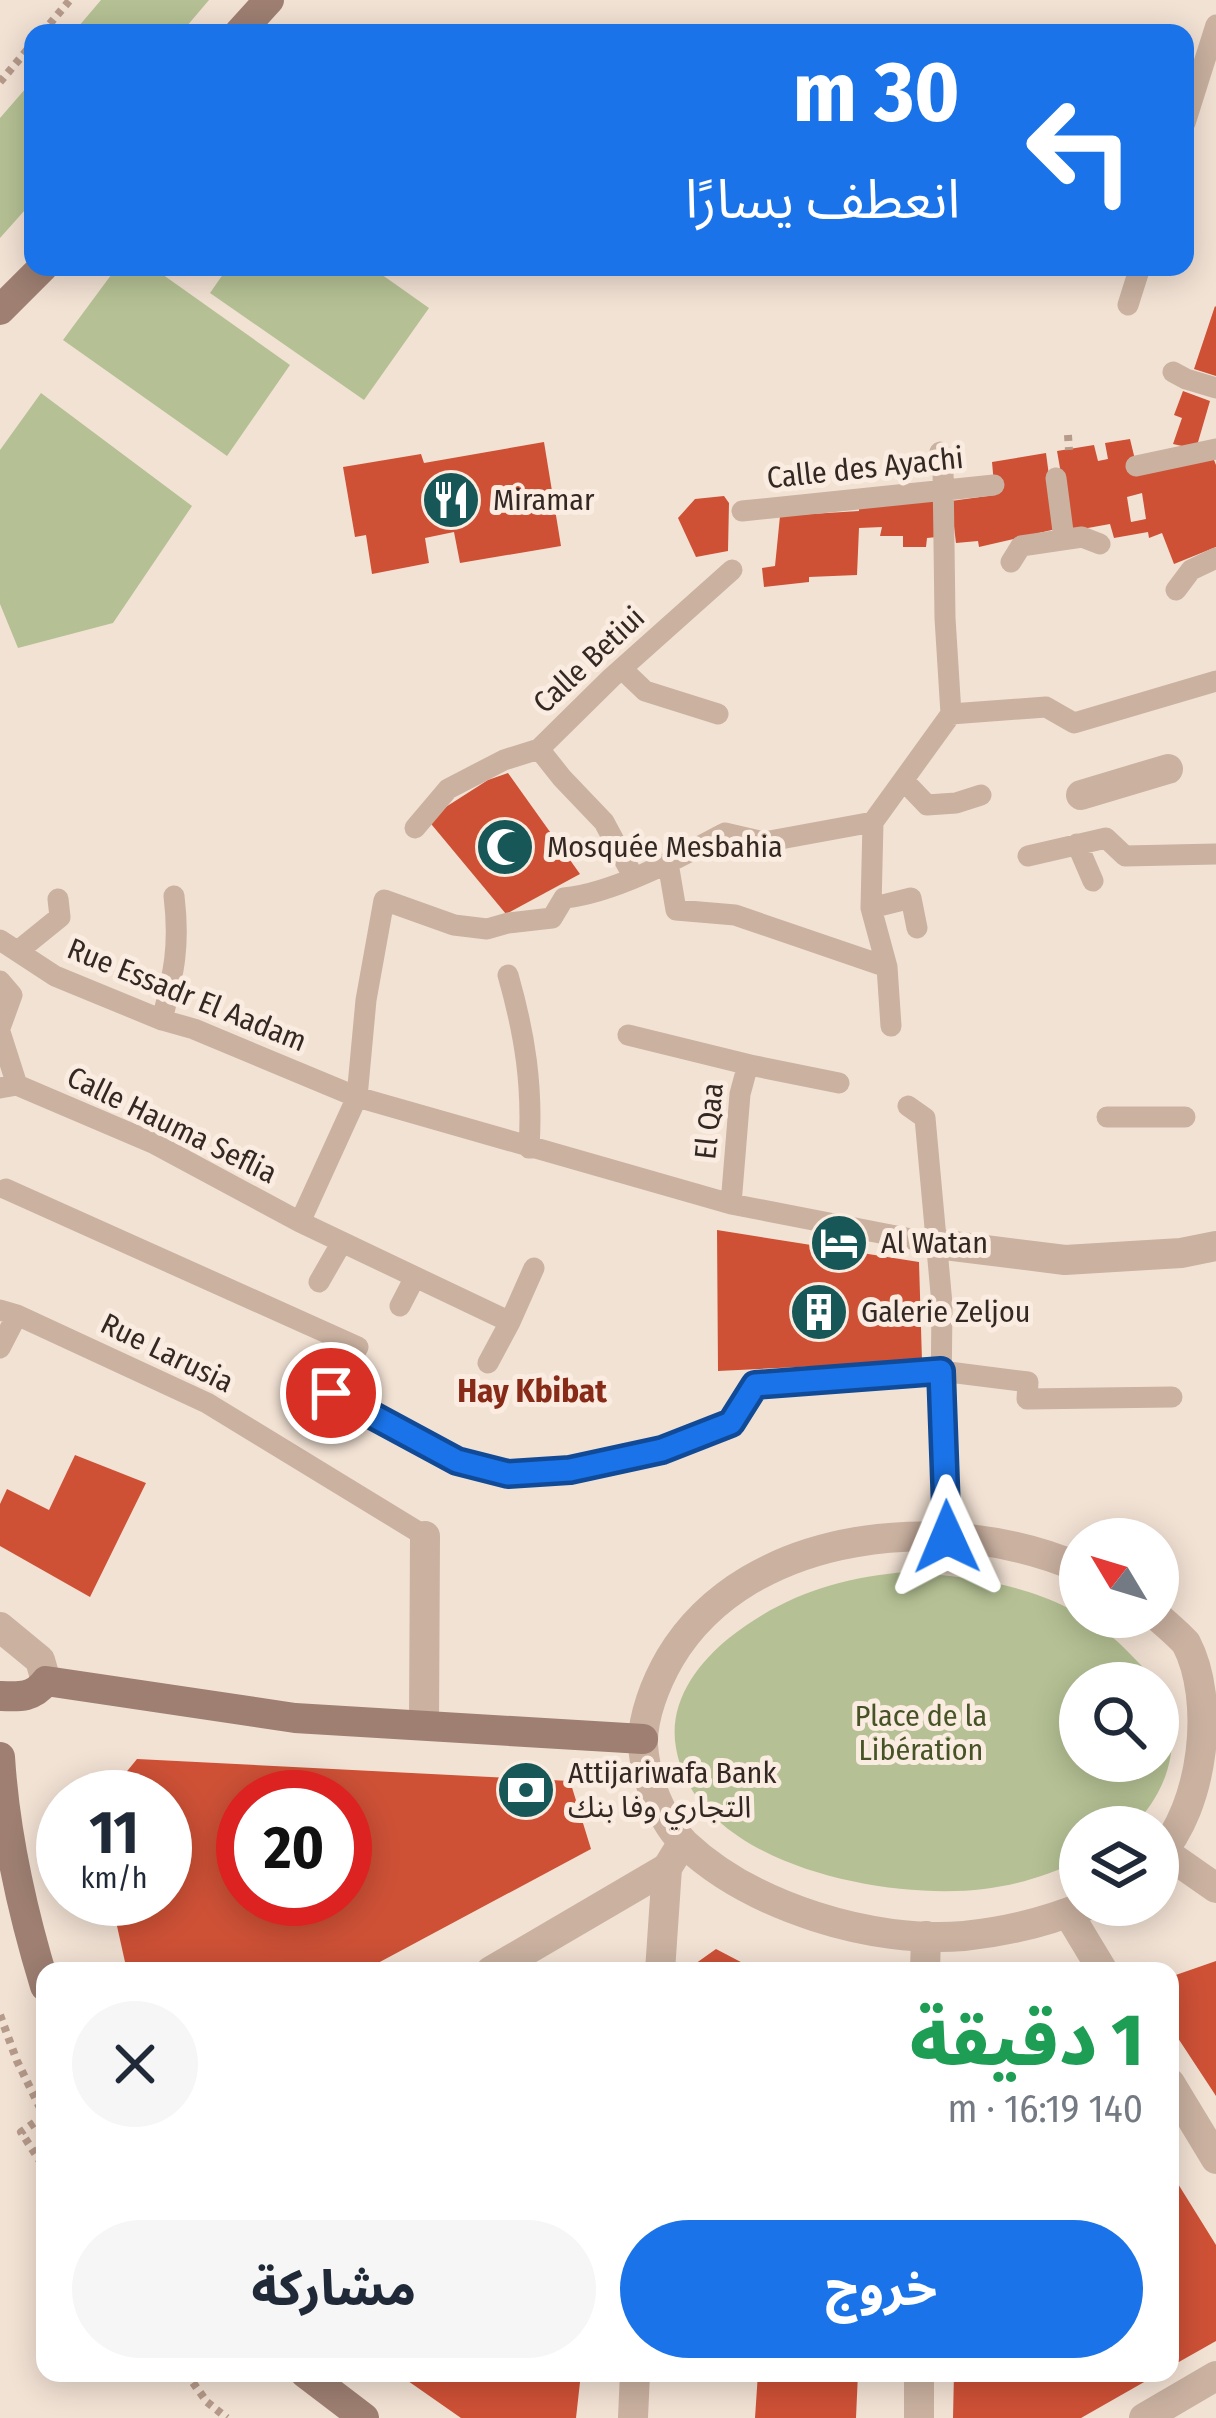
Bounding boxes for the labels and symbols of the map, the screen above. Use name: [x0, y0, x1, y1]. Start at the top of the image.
street label: Calle des Ayachi: [765, 440, 965, 496]
restaurant icon: Miramar: [420, 469, 482, 531]
place label: Miramar: [493, 482, 595, 518]
street label: Calle Betiui: [526, 600, 652, 720]
mosque icon: Mosquée Mesbahia: [474, 816, 536, 878]
place label: Mosquée Mesbahia: [547, 829, 783, 865]
street label: Rue Essadr El Aadam: [62, 931, 312, 1059]
street label: Calle Hauma Seflia: [61, 1059, 283, 1191]
street label: El Qaa: [687, 1081, 731, 1161]
hotel icon: Al Watan: [808, 1212, 870, 1274]
place label: Al Watan: [881, 1225, 988, 1261]
building icon: Galerie Zeljou: [788, 1281, 850, 1343]
place label: Galerie Zeljou: [861, 1294, 1030, 1330]
street label: Rue Larusia: [95, 1305, 239, 1401]
pin: [280, 1342, 382, 1444]
district label: Hay Kbibat: [457, 1371, 607, 1411]
position arrow: [884, 1474, 1010, 1600]
north arrow: [1059, 1518, 1179, 1638]
park label: Place de la Libération: [855, 1698, 987, 1768]
place label: Attijariwafa Bank التجاري وفا بنك: [568, 1755, 776, 1830]
bank icon: Attijariwafa Bank التجاري وفا بنك: [495, 1759, 557, 1821]
speed limit sign: 20: [216, 1770, 372, 1926]

